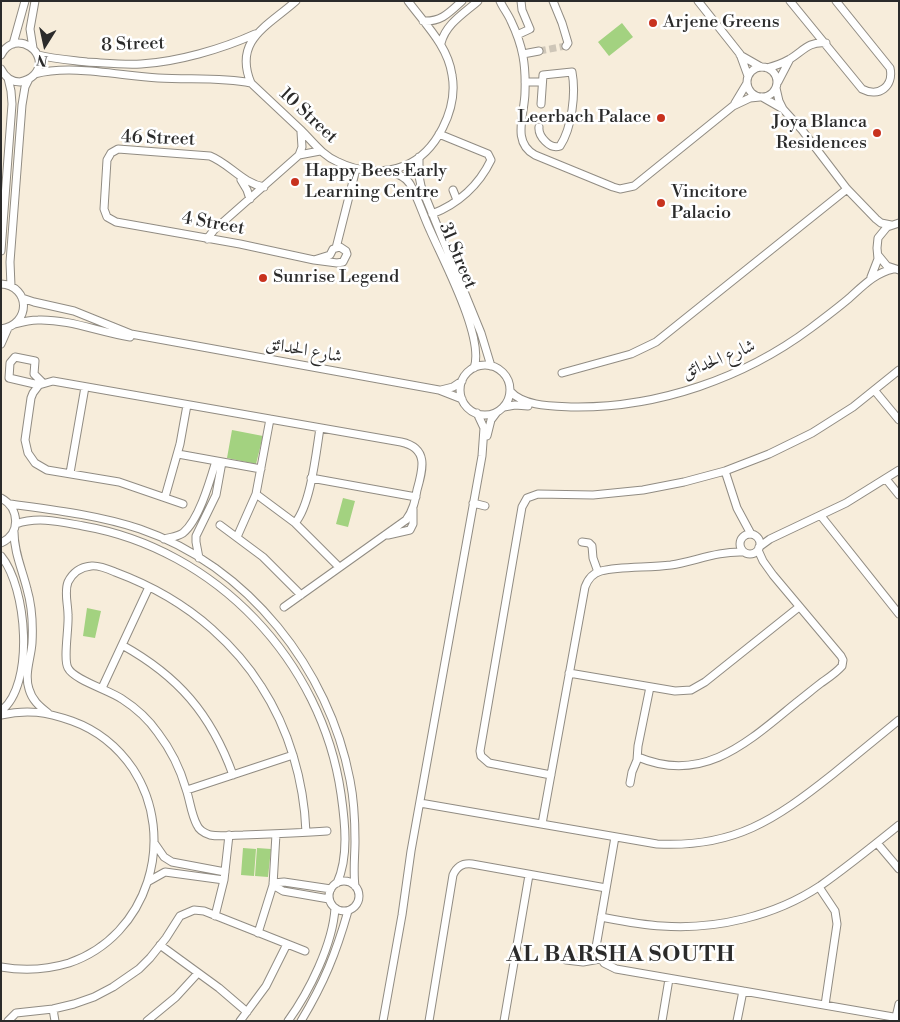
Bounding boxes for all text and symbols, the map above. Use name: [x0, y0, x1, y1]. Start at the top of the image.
place label: Arjene Greens: [663, 12, 780, 34]
marker: Arjene Greens: [647, 17, 659, 29]
north arrow: [20, 20, 70, 70]
street label: 8 Street: [101, 33, 165, 57]
text: N: [35, 50, 49, 70]
street label: 10 Street: [274, 84, 342, 148]
place label: Leerbach Palace: [517, 107, 651, 129]
marker: Leerbach Palace: [655, 112, 667, 124]
place label: Joya Blanca Residences: [772, 112, 867, 154]
street label: 46 Street: [121, 127, 195, 151]
marker: Joya Blanca Residences: [871, 127, 883, 139]
place label: Happy Bees Early Learning Centre: [305, 161, 447, 203]
marker: Happy Bees Early Learning Centre: [289, 176, 301, 188]
place label: Vincitore Palacio: [671, 182, 747, 224]
marker: Vincitore Palacio: [655, 197, 667, 209]
street label: 4 Street: [180, 208, 246, 240]
street label: 31 Street: [433, 220, 481, 292]
place label: Sunrise Legend: [273, 267, 399, 289]
marker: Sunrise Legend: [257, 272, 269, 284]
street label: شارع الحدائق: [264, 334, 344, 368]
street label: شارع الحدائق: [679, 336, 759, 384]
district label: AL BARSHA SOUTH: [505, 943, 737, 969]

